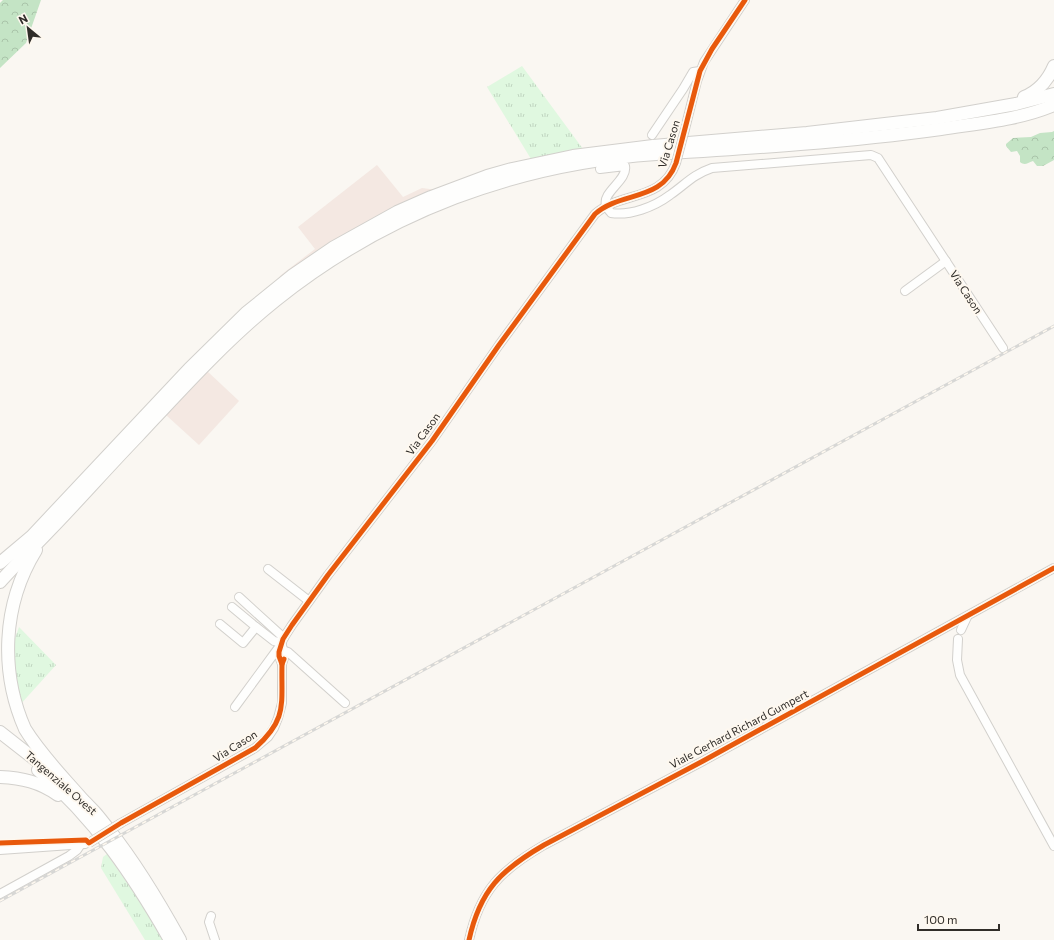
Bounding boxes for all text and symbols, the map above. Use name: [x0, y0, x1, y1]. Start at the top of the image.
north arrow: [8, 8, 48, 48]
text: N: [16, 11, 30, 27]
street label: Via Cason: [655, 118, 682, 169]
street label: Via Cason: [948, 267, 985, 316]
street label: Via Cason: [403, 410, 442, 458]
street label: Viale Gerhard Richard Gumpert: [667, 686, 811, 771]
street label: Via Cason: [210, 727, 259, 764]
street label: Tangenziale Ovest: [23, 748, 100, 818]
scale bar: [918, 906, 999, 932]
text: 100 m: [924, 912, 958, 926]

